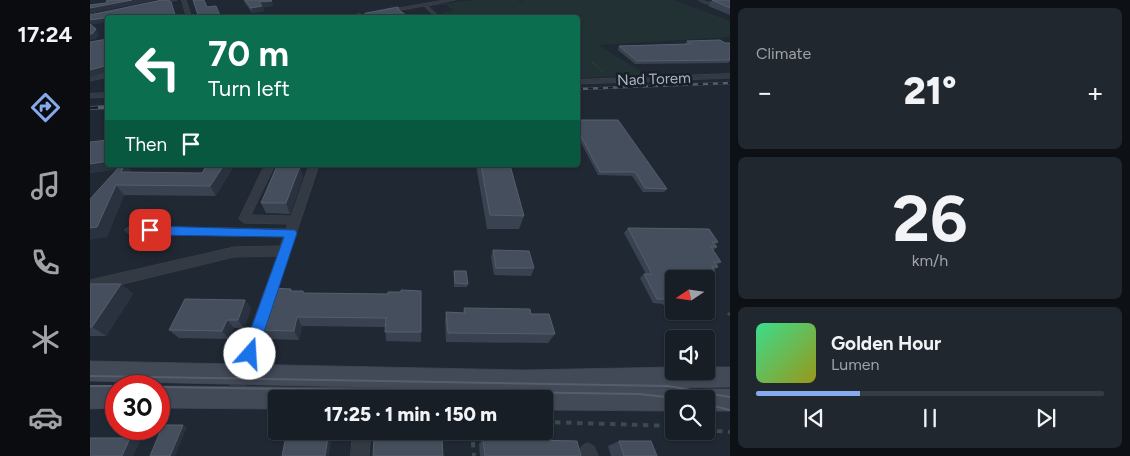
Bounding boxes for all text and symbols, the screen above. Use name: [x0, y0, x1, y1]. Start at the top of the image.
text: 17:24: [18, 21, 72, 48]
text: 70 m: [208, 33, 289, 75]
icon: left: [125, 35, 190, 100]
text: Climate: [756, 44, 811, 63]
text: 21°: [903, 68, 957, 114]
street label: Nad Torem: [617, 69, 691, 89]
text: Turn left: [208, 75, 290, 102]
text: −: [756, 75, 773, 109]
text: +: [1087, 75, 1104, 109]
icon: directions: [28, 90, 63, 125]
icon: arrive: [177, 130, 205, 158]
text: Then: [125, 133, 167, 156]
icon: music: [28, 168, 63, 203]
text: 26: [892, 179, 968, 257]
pin: [129, 209, 171, 251]
icon: arrive: [136, 216, 164, 244]
icon: phone: [28, 245, 63, 280]
text: km/h: [912, 251, 948, 270]
north arrow: [665, 270, 715, 320]
map controls: [665, 270, 715, 440]
icon: climate: [28, 322, 63, 357]
position arrow: [223, 327, 275, 379]
button: sound: [665, 330, 715, 380]
text: Golden Hour: [831, 332, 941, 355]
text: Lumen: [831, 355, 880, 374]
speed limit sign: 30: [105, 375, 170, 440]
button: search: [665, 390, 715, 440]
icon: car: [28, 400, 63, 435]
text: 17:25 · 1 min · 150 m: [324, 403, 497, 426]
icon: previous: [800, 404, 828, 432]
icon: pause: [916, 404, 944, 432]
icon: next: [1032, 404, 1060, 432]

